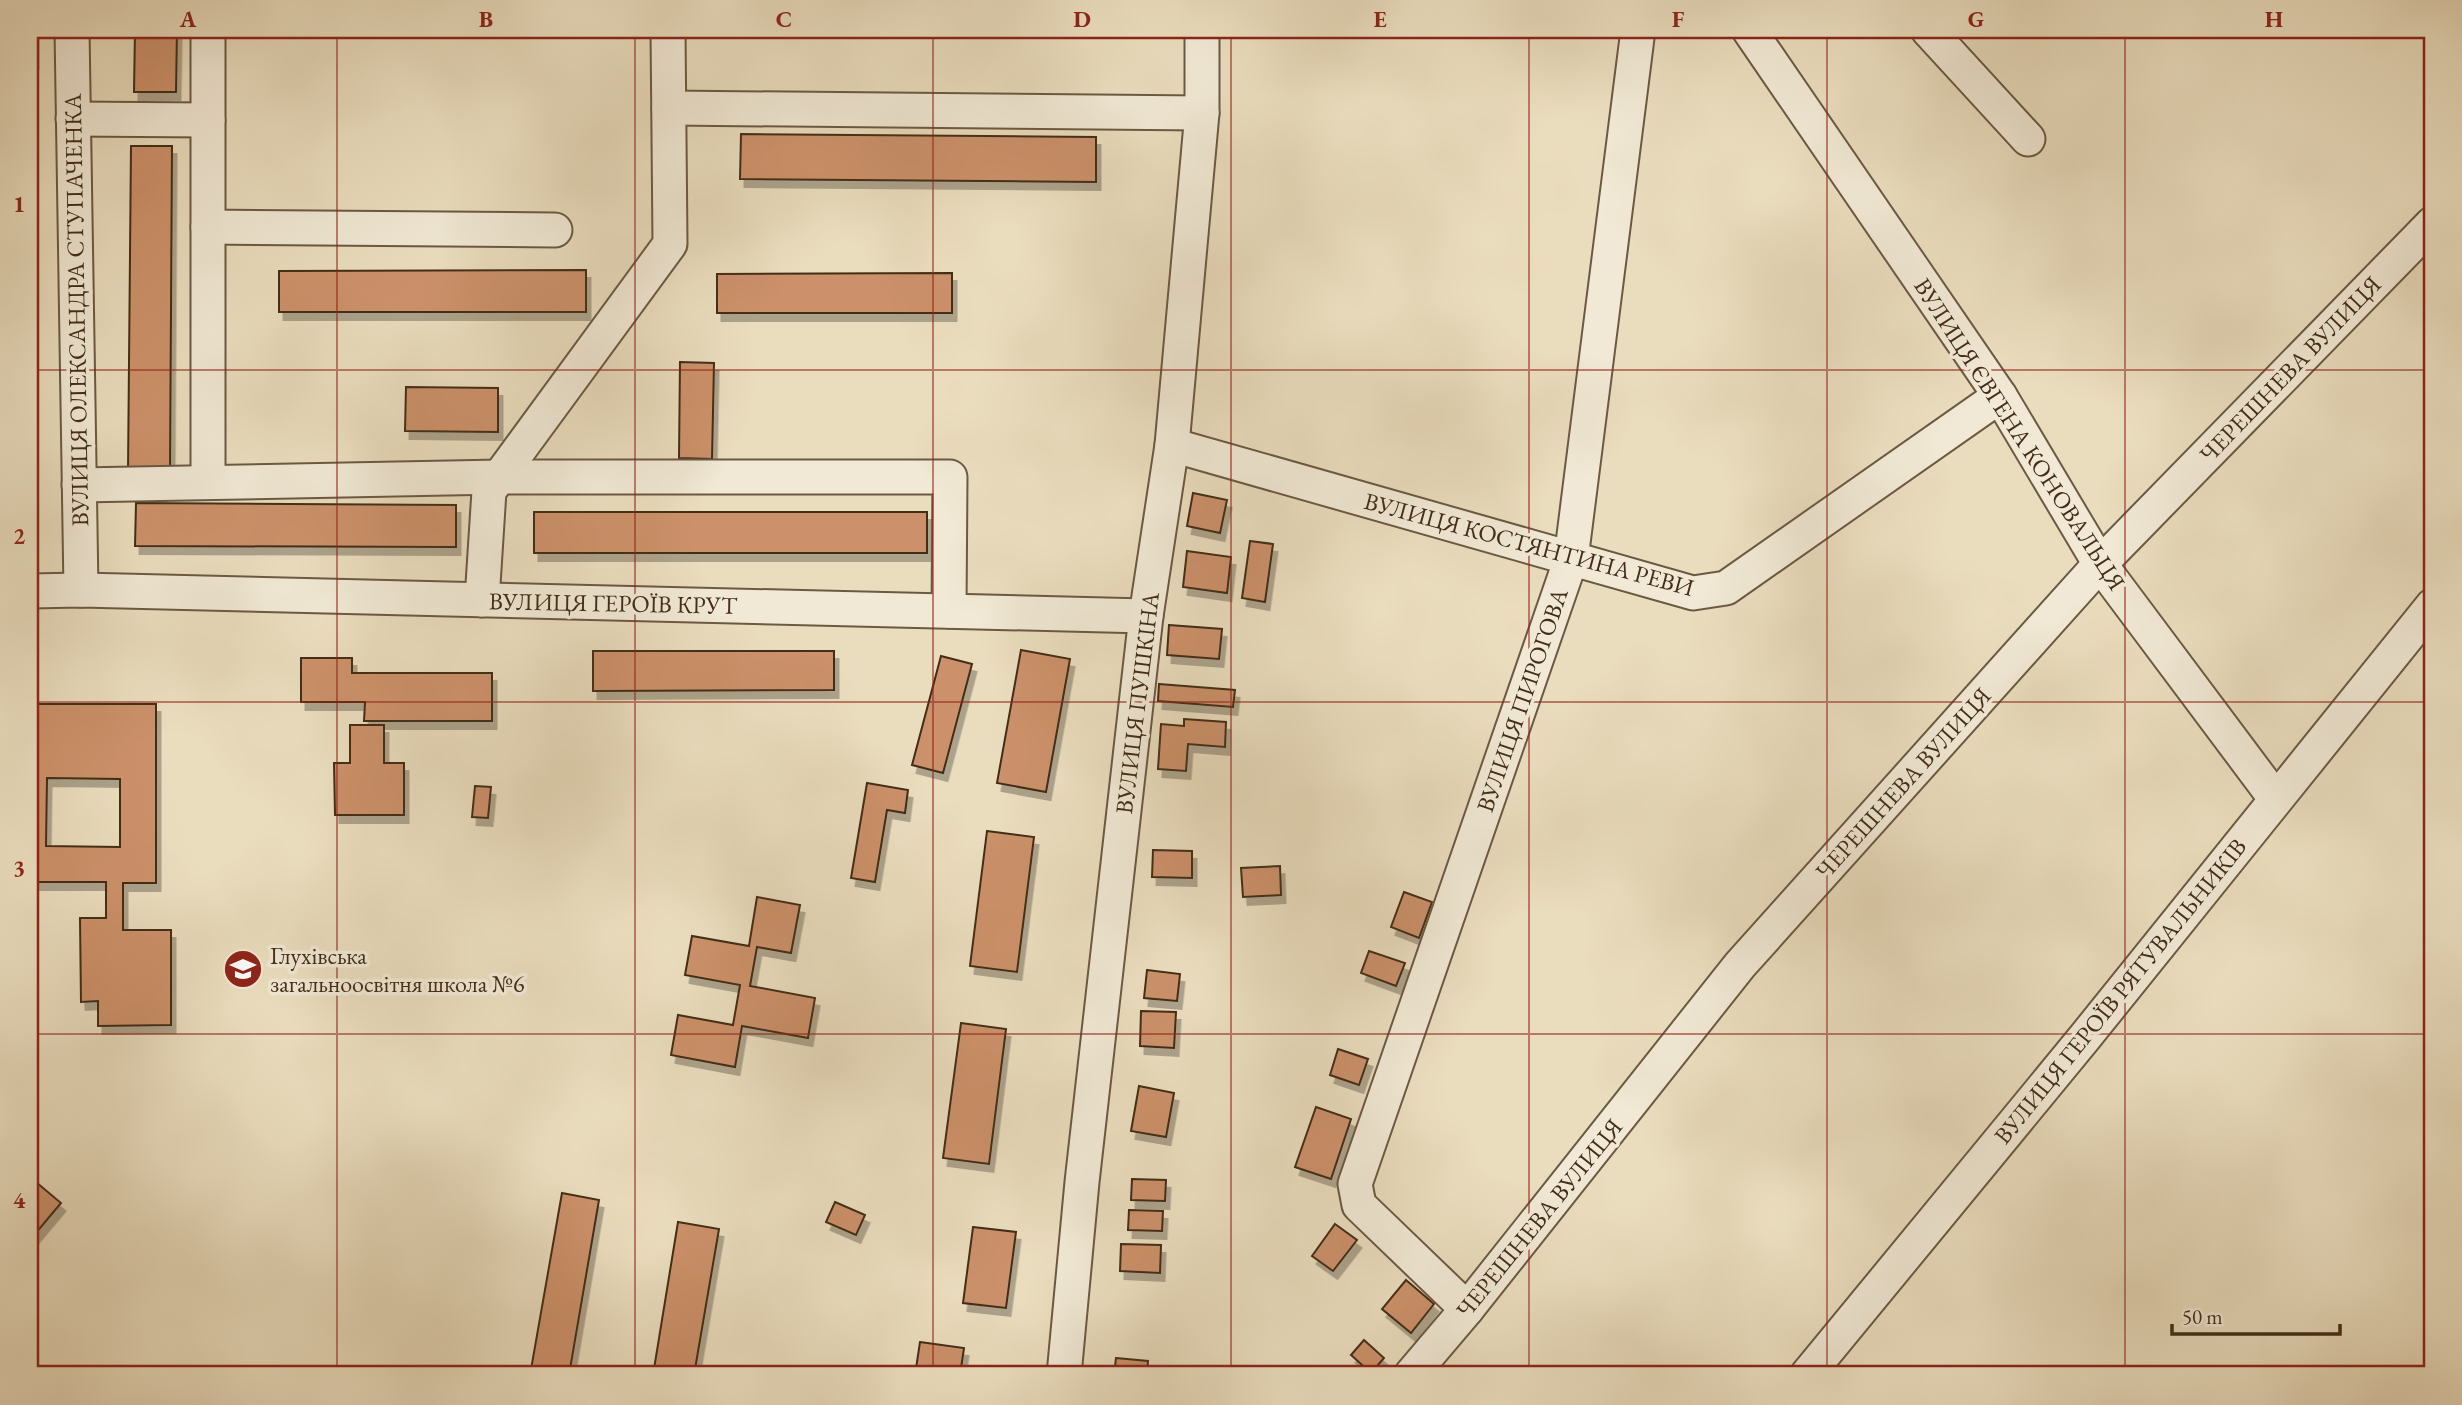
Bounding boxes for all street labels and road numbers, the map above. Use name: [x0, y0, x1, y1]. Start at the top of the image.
street label: ВУЛИЦЯ ОЛЕКСАНДРА СТУПАЧЕНКА: [57, 93, 95, 527]
street label: ЧЕРЕШНЕВА ВУЛИЦЯ: [2193, 269, 2387, 469]
street label: ВУЛИЦЯ ЄВГЕНА КОНОВАЛЬЦЯ: [1907, 272, 2133, 596]
street label: ВУЛИЦЯ КОСТЯНТИНА РЕВИ: [1361, 485, 1697, 603]
street label: ВУЛИЦЯ ПИРОГОВА: [1469, 584, 1575, 816]
street label: ВУЛИЦЯ ГЕРОЇВ КРУТ: [489, 585, 738, 621]
street label: ВУЛИЦЯ ПУШКІНА: [1108, 590, 1166, 816]
street label: ЧЕРЕШНЕВА ВУЛИЦЯ: [1808, 680, 1998, 886]
street label: ВУЛИЦЯ ГЕРОЇВ РЯТУВАЛЬНИКІВ: [1987, 832, 2253, 1150]
street label: ЧЕРЕШНЕВА ВУЛИЦЯ: [1449, 1112, 1629, 1324]

